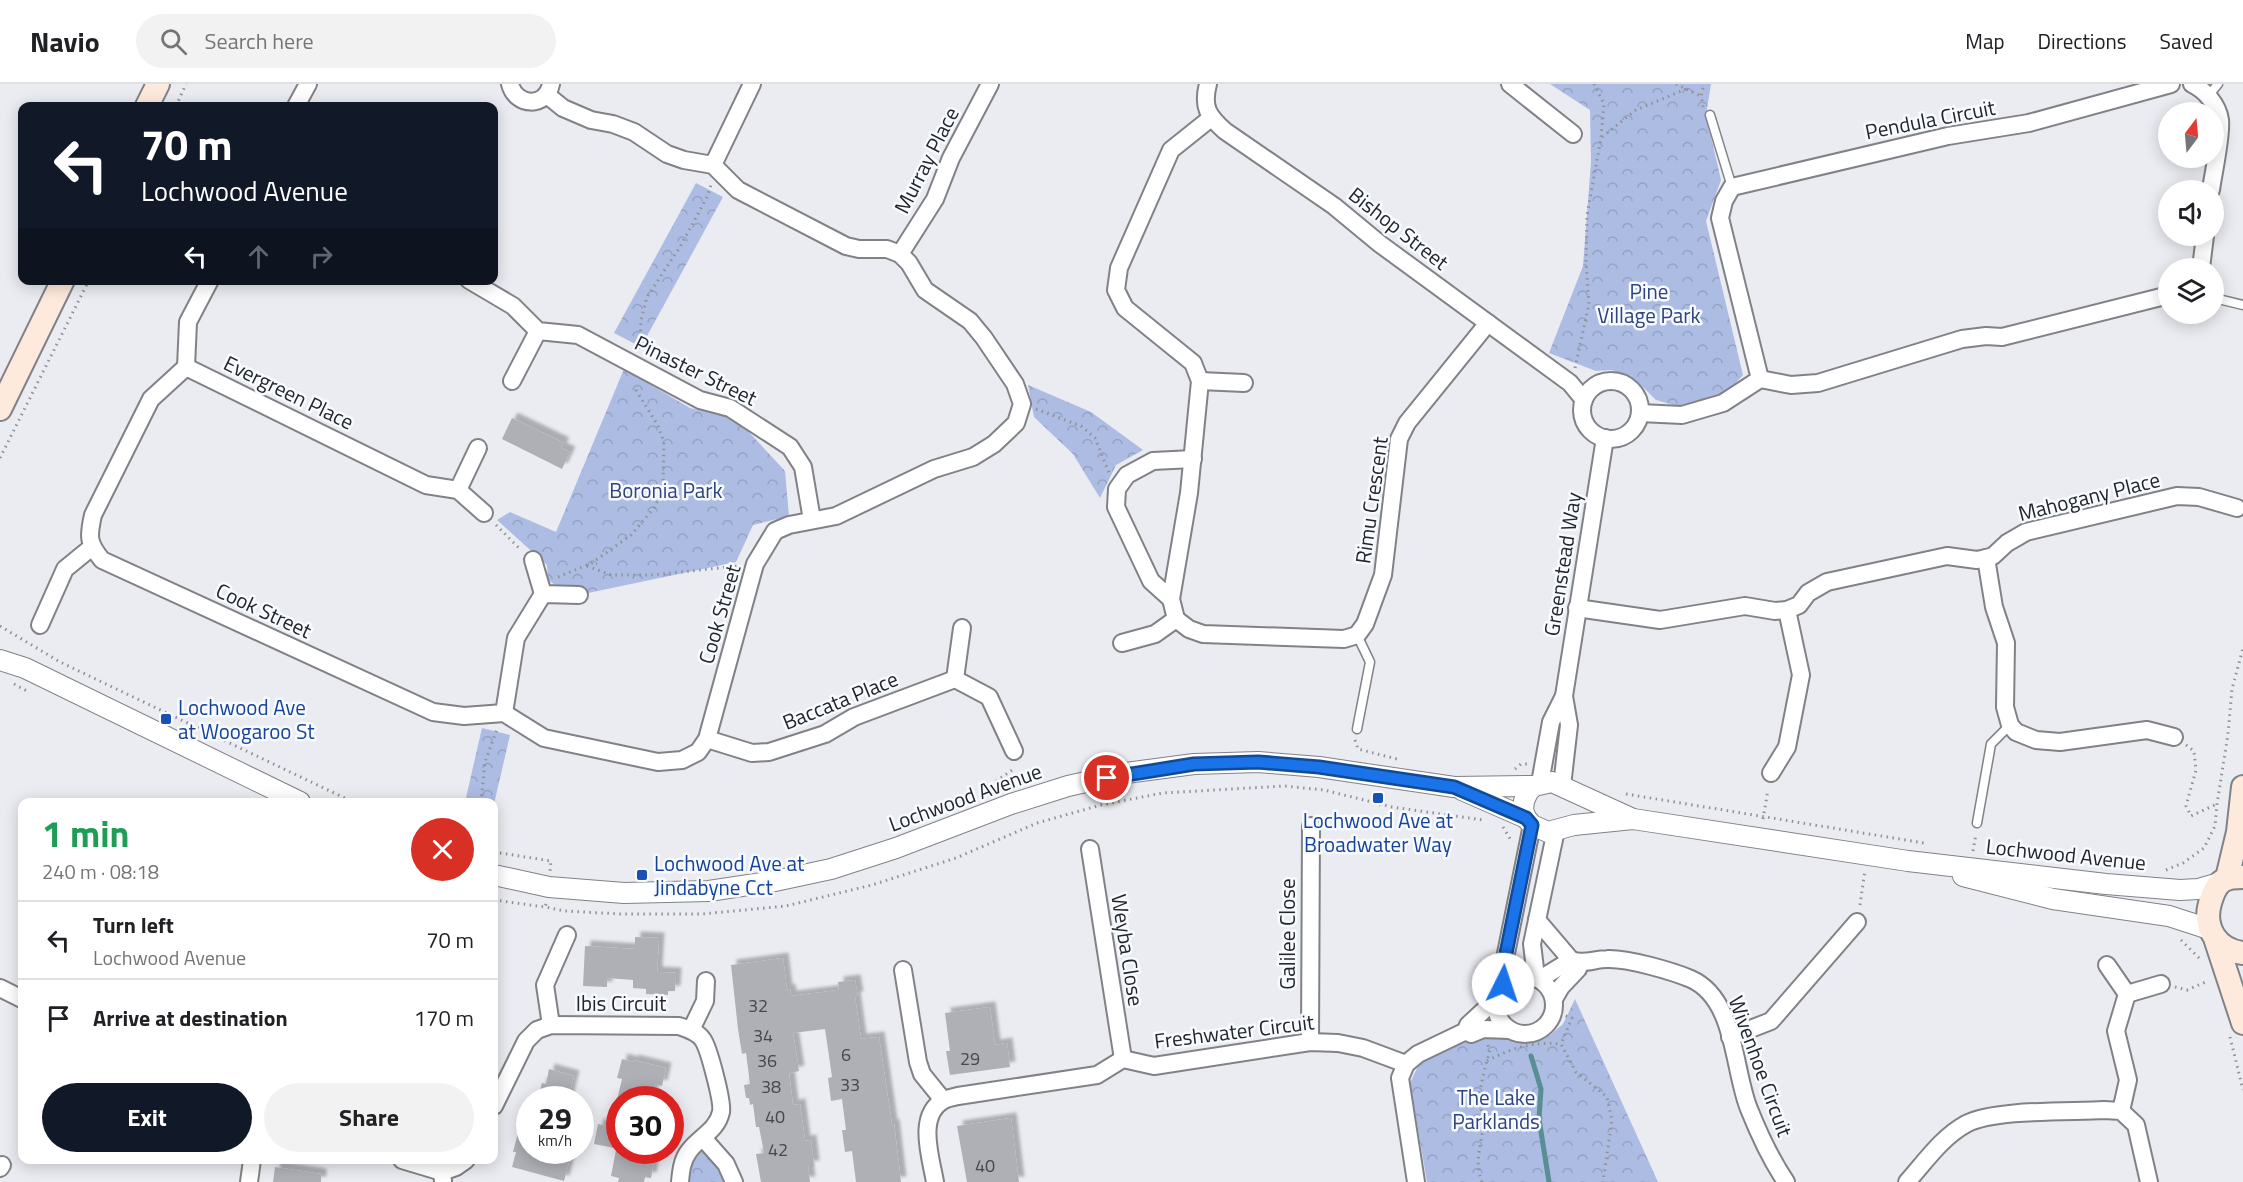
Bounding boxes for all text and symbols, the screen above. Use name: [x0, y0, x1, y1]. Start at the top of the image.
search box: [136, 14, 556, 68]
text: Navio: [30, 20, 100, 63]
text: Search here: [205, 24, 314, 58]
icon: search: [157, 25, 190, 58]
text: Map: [1965, 25, 2005, 57]
text: Directions: [2038, 25, 2127, 57]
text: Saved: [2160, 25, 2213, 57]
street label: Pendula Circuit: [1862, 91, 1998, 147]
street label: Murray Place: [885, 101, 967, 219]
north arrow: [2158, 102, 2224, 168]
map controls: [2158, 102, 2224, 324]
text: 70 m: [141, 112, 233, 176]
icon: left: [42, 126, 120, 204]
text: Lochwood Avenue: [141, 170, 348, 211]
street label: Bishop Street: [1342, 179, 1456, 278]
button: sound: [2158, 180, 2224, 246]
icon: left: [179, 240, 212, 273]
icon: ahead: [242, 240, 275, 273]
icon: right: [305, 240, 338, 273]
button: layers: [2158, 258, 2224, 324]
park label: Pine Village Park: [1597, 275, 1701, 331]
street label: Pinaster Street: [629, 327, 763, 414]
street label: Evergreen Place: [218, 347, 360, 437]
street label: Rimu Crescent: [1346, 434, 1396, 566]
street label: Mahogany Place: [2015, 463, 2163, 529]
park label: Boronia Park: [609, 474, 723, 506]
street label: Greenstead Way: [1535, 490, 1589, 638]
street label: Cook Street: [690, 560, 749, 668]
street label: Cook Street: [211, 574, 318, 646]
street label: Baccata Place: [777, 662, 903, 738]
place label: Lochwood Ave at Woogaroo St: [178, 691, 315, 747]
marker: Lochwood Ave at Woogaroo St: [159, 712, 173, 726]
pin: [1081, 752, 1132, 803]
street label: Lochwood Avenue: [884, 754, 1046, 840]
icon: arrive: [1090, 761, 1123, 794]
marker: Lochwood Ave at Broadwater Way: [1371, 791, 1385, 805]
place label: Lochwood Ave at Broadwater Way: [1303, 804, 1454, 860]
text: 1 min: [42, 806, 129, 861]
button: close: [411, 818, 474, 881]
street label: Lochwood Avenue: [1984, 830, 2148, 878]
place label: Lochwood Ave at Jindabyne Cct: [654, 847, 805, 903]
text: 240 m · 08:18: [42, 856, 159, 887]
marker: Lochwood Ave at Jindabyne Cct: [635, 868, 649, 882]
street label: Galilee Close: [1271, 878, 1303, 990]
street label: Weyba Close: [1103, 892, 1153, 1008]
text: Turn left: [93, 908, 174, 942]
text: 70 m: [426, 923, 474, 957]
icon: left: [42, 924, 75, 957]
text: Lochwood Avenue: [93, 942, 246, 973]
position arrow: [1471, 952, 1535, 1016]
street label: Ibis Circuit: [576, 987, 667, 1019]
street label: Wivenhoe Circuit: [1721, 991, 1802, 1142]
house number: 32: [748, 992, 768, 1019]
text: Arrive at destination: [93, 1001, 288, 1035]
text: 170 m: [414, 1001, 474, 1035]
icon: arrive: [42, 1002, 75, 1035]
street label: Freshwater Circuit: [1152, 1005, 1316, 1057]
house number: 34: [753, 1022, 773, 1049]
house number: 6: [841, 1041, 851, 1068]
house number: 29: [960, 1045, 980, 1072]
house number: 36: [757, 1047, 777, 1074]
house number: 33: [840, 1071, 860, 1098]
house number: 38: [761, 1073, 781, 1100]
park label: The Lake Parklands: [1452, 1081, 1540, 1137]
button: Exit: [42, 1083, 252, 1152]
button: Share: [264, 1083, 474, 1152]
speed limit sign: 30: [606, 1086, 684, 1164]
text: 29: [538, 1095, 572, 1141]
house number: 40: [765, 1103, 785, 1130]
text: km/h: [538, 1129, 572, 1152]
house number: 42: [768, 1136, 788, 1163]
house number: 40: [975, 1152, 995, 1179]

